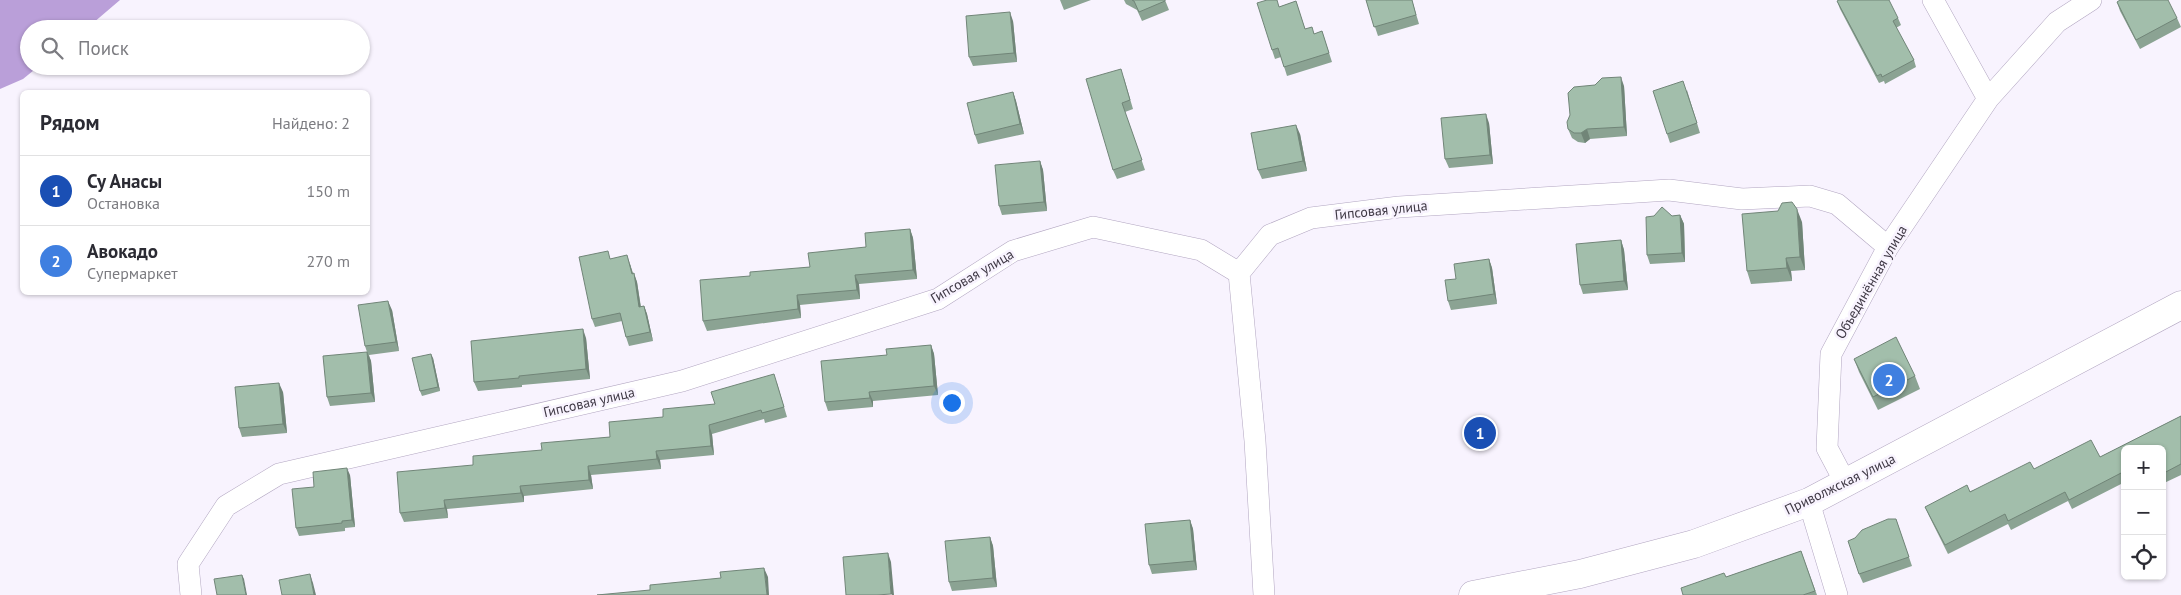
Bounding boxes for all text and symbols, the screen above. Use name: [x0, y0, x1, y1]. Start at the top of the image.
search box: [20, 20, 370, 75]
icon: search: [38, 34, 66, 62]
text: Поиск: [78, 36, 129, 60]
text: Рядом: [40, 109, 99, 136]
text: Найдено: 2: [272, 113, 350, 133]
text: Су Анасы: [87, 169, 162, 193]
text: 1: [51, 181, 61, 201]
text: 150 m: [307, 181, 350, 201]
text: Остановка: [87, 193, 160, 213]
street label: Гипсовая улица: [1334, 196, 1428, 224]
street label: Объединённая улица: [1831, 222, 1911, 342]
text: Авокадо: [87, 239, 158, 263]
street label: Гипсовая улица: [927, 245, 1017, 307]
text: 2: [51, 251, 61, 271]
text: 270 m: [307, 251, 350, 271]
text: Супермаркет: [87, 263, 178, 283]
pin: 2: [1873, 361, 1905, 399]
street label: Гипсовая улица: [542, 383, 636, 421]
your location: [939, 390, 965, 416]
pin: 1: [1464, 414, 1496, 452]
map controls: [2121, 445, 2166, 580]
button: +: [2121, 445, 2166, 490]
street label: Приволжская улица: [1782, 449, 1898, 519]
button: −: [2121, 490, 2166, 535]
button: locate: [2121, 535, 2166, 580]

